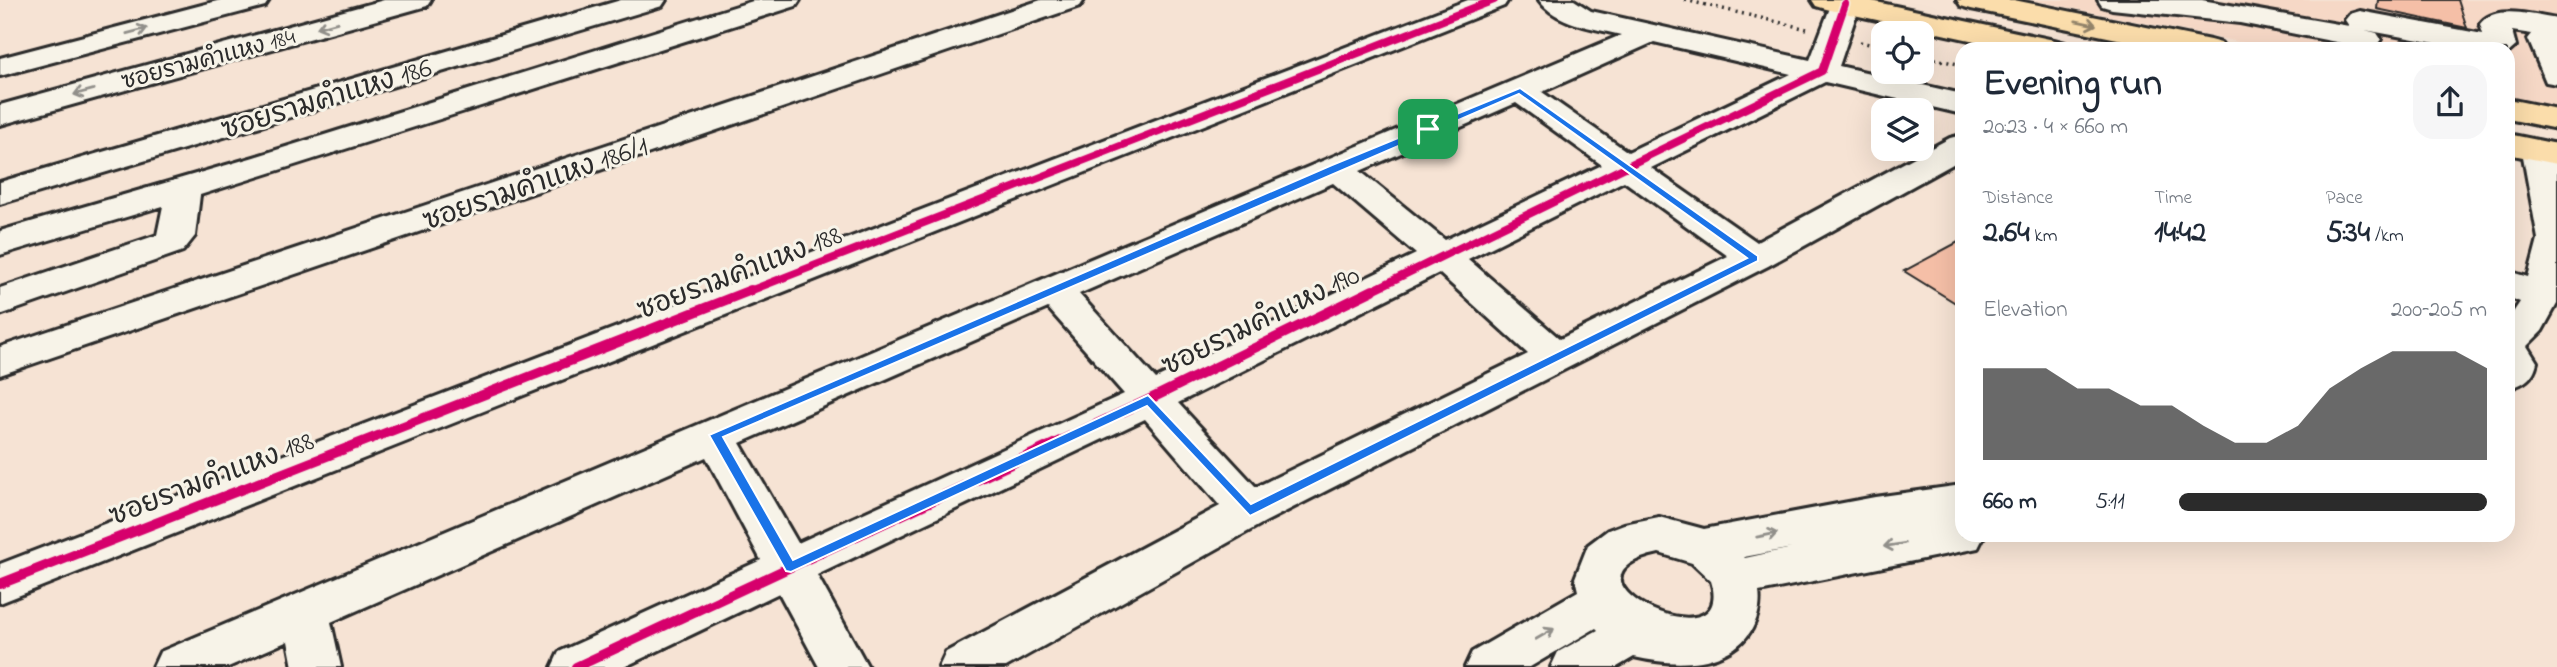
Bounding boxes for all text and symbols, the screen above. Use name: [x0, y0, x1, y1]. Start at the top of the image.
one-way arrow: [2074, 17, 2097, 31]
street label: ซอยรามคำแหง 184: [118, 19, 300, 99]
one-way arrow: [316, 19, 338, 32]
map controls: [1871, 21, 1934, 161]
button: locate: [1871, 21, 1934, 84]
one-way arrow: [125, 24, 148, 37]
street label: ซอยรามคำแหง 186: [216, 48, 437, 152]
text: Evening run: [1983, 57, 2162, 113]
button: share: [2413, 65, 2487, 139]
one-way arrow: [73, 86, 95, 99]
button: layers: [1871, 98, 1934, 161]
pin: [1398, 99, 1458, 159]
icon: arrive: [1409, 110, 1447, 148]
text: 20:23 · 4 × 660 m: [1983, 111, 2128, 144]
street label: ซอยรามคำแหง 186/1: [418, 127, 654, 243]
text: Distance: [1983, 185, 2053, 212]
text: Time: [2154, 185, 2192, 212]
text: Pace: [2326, 185, 2363, 212]
text: 2.64: [1983, 212, 2030, 256]
text: 14:42: [2154, 212, 2206, 256]
text: 5:34: [2326, 212, 2370, 256]
street label: ซอยรามคำแหง 188: [632, 215, 849, 332]
text: km: [2030, 223, 2057, 250]
text: /km: [2370, 223, 2404, 250]
street label: ซอยรามคำแหง 190: [1155, 256, 1368, 388]
text: Elevation: [1983, 294, 2068, 327]
text: 200–205 m: [2391, 294, 2487, 327]
street label: ซอยรามคำแหง 188: [104, 421, 321, 538]
text: 660 m: [1983, 486, 2037, 519]
text: 5:11: [2095, 486, 2125, 519]
one-way arrow: [1755, 528, 1778, 541]
one-way arrow: [1883, 539, 1906, 552]
one-way arrow: [1534, 627, 1554, 641]

